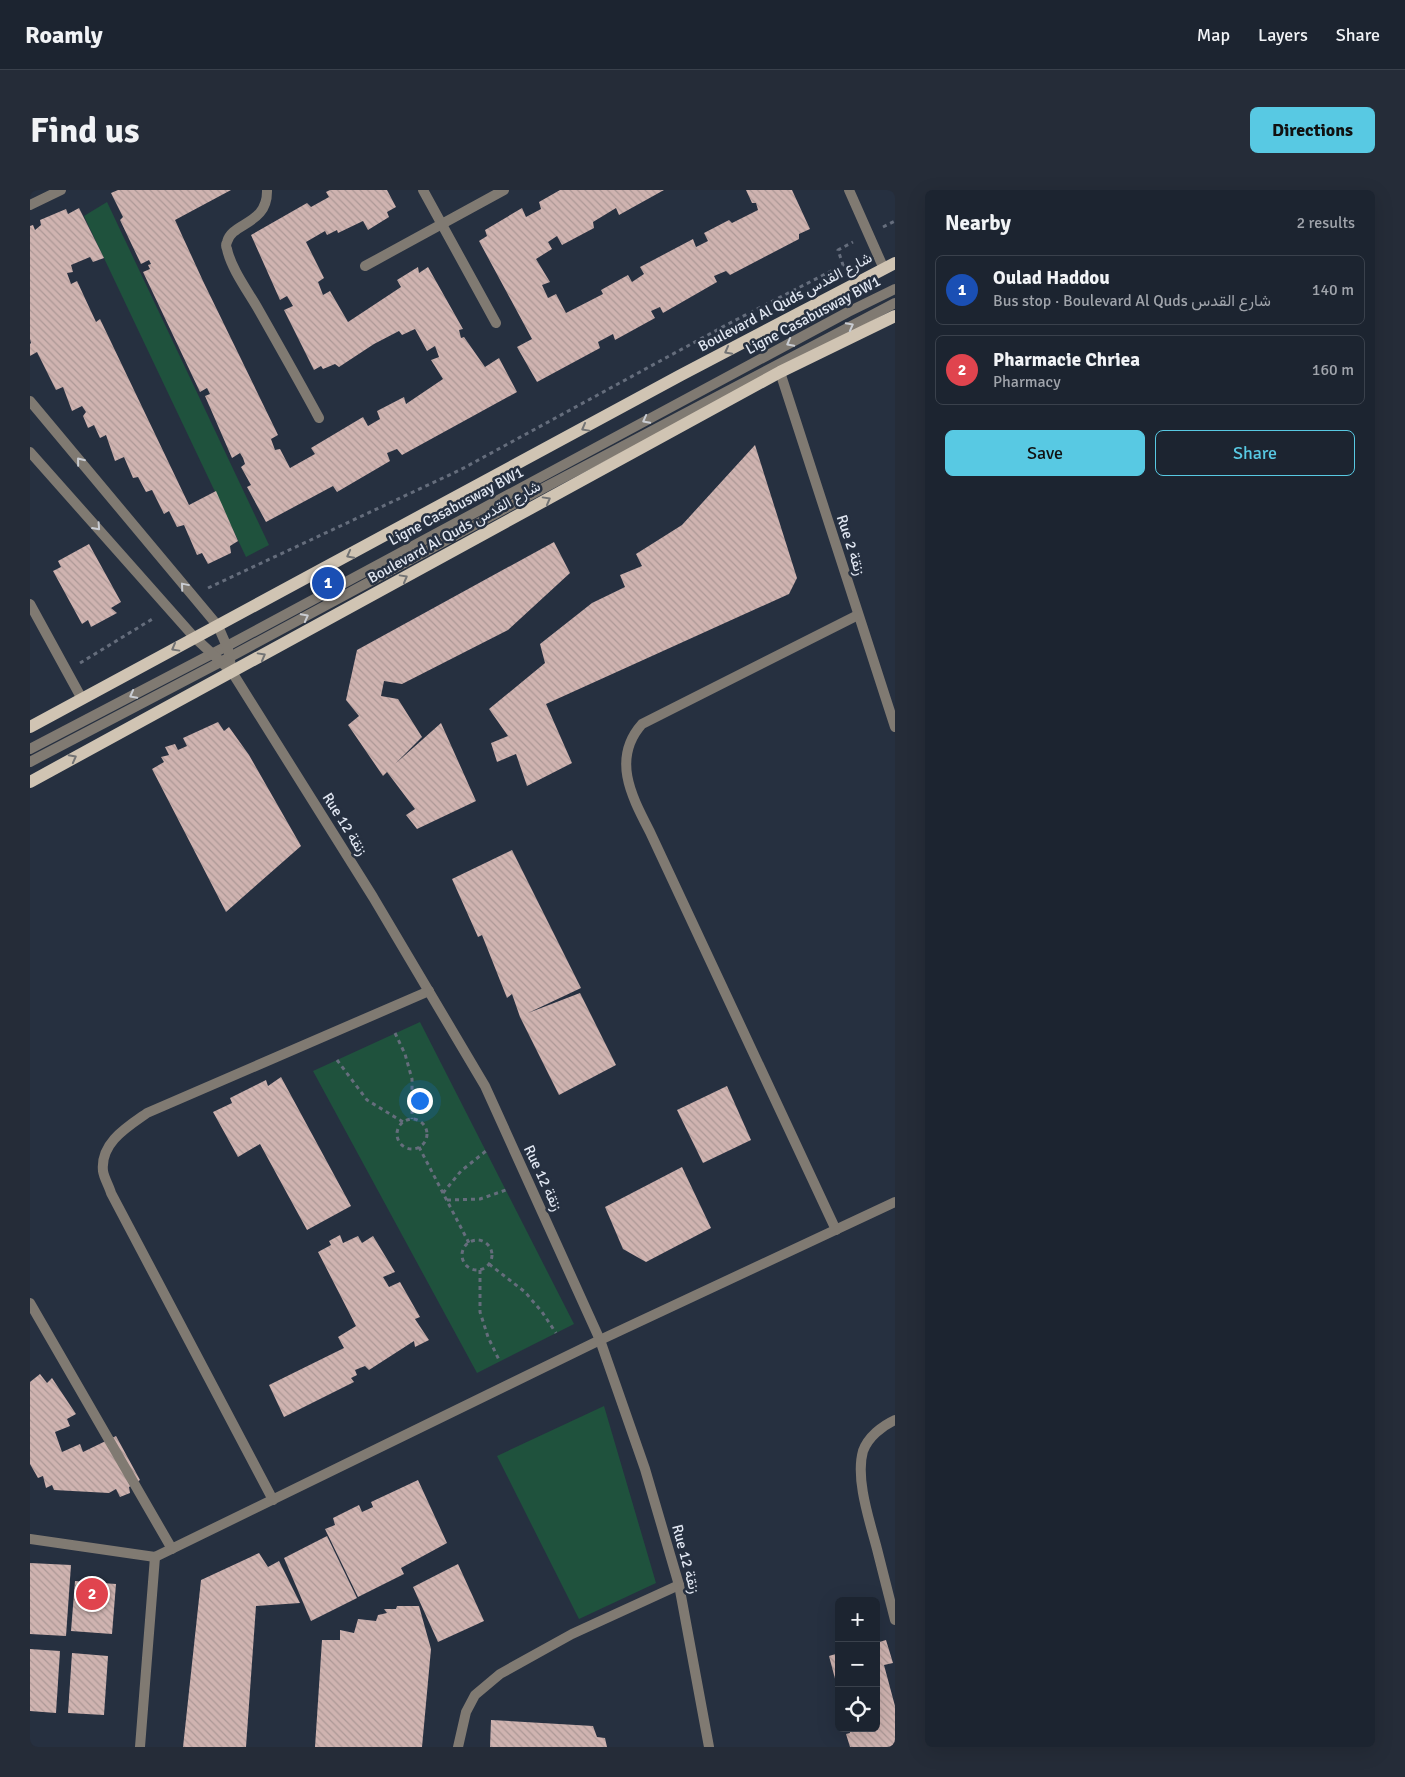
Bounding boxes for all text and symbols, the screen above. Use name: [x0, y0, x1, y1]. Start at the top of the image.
text: Roamly: [25, 20, 103, 50]
text: Map: [1197, 24, 1230, 46]
text: Layers: [1258, 24, 1308, 46]
text: Share: [1336, 24, 1380, 46]
button: Directions: [1250, 107, 1375, 153]
text: Find us: [30, 109, 140, 152]
text: Nearby: [945, 210, 1011, 236]
text: 2 results: [1296, 213, 1355, 233]
street label: Boulevard Al Quds شارع القدس: [695, 248, 876, 357]
text: Oulad Haddou: [993, 266, 1110, 290]
street label: Ligne Casabusway BW1: [742, 272, 884, 358]
text: 1: [958, 280, 966, 300]
text: 140 m: [1312, 280, 1354, 300]
text: Bus stop · Boulevard Al Quds شارع القدس: [993, 291, 1271, 311]
one-way arrow: [844, 322, 853, 332]
one-way arrow: [786, 337, 795, 347]
one-way arrow: [724, 345, 733, 355]
text: Pharmacie Chriea: [993, 348, 1140, 372]
text: 2: [958, 360, 966, 380]
text: 160 m: [1312, 360, 1354, 380]
text: Pharmacy: [993, 372, 1061, 392]
one-way arrow: [643, 414, 652, 424]
one-way arrow: [581, 422, 590, 432]
button: Save: [945, 430, 1145, 476]
button: Share: [1155, 430, 1355, 476]
one-way arrow: [78, 458, 86, 467]
street label: Ligne Casabusway BW1: [385, 463, 527, 549]
street label: Boulevard Al Quds شارع القدس: [365, 477, 545, 589]
one-way arrow: [541, 496, 550, 506]
street label: Rue 2 زنقة: [833, 512, 869, 578]
one-way arrow: [91, 522, 100, 531]
one-way arrow: [346, 549, 355, 559]
pin: 1: [312, 564, 344, 602]
one-way arrow: [399, 574, 408, 584]
one-way arrow: [181, 582, 190, 591]
one-way arrow: [300, 613, 309, 623]
one-way arrow: [171, 641, 180, 651]
one-way arrow: [257, 652, 266, 662]
one-way arrow: [129, 689, 138, 699]
one-way arrow: [68, 755, 77, 765]
street label: Rue 12 زنقة: [319, 789, 371, 859]
your location: [407, 1088, 433, 1114]
street label: Rue 12 زنقة: [520, 1142, 566, 1214]
street label: Rue 12 زنقة: [668, 1522, 704, 1596]
pin: 2: [76, 1575, 108, 1613]
map controls: [835, 1597, 880, 1732]
button: +: [835, 1597, 880, 1642]
button: −: [835, 1642, 880, 1687]
button: locate: [835, 1687, 880, 1732]

